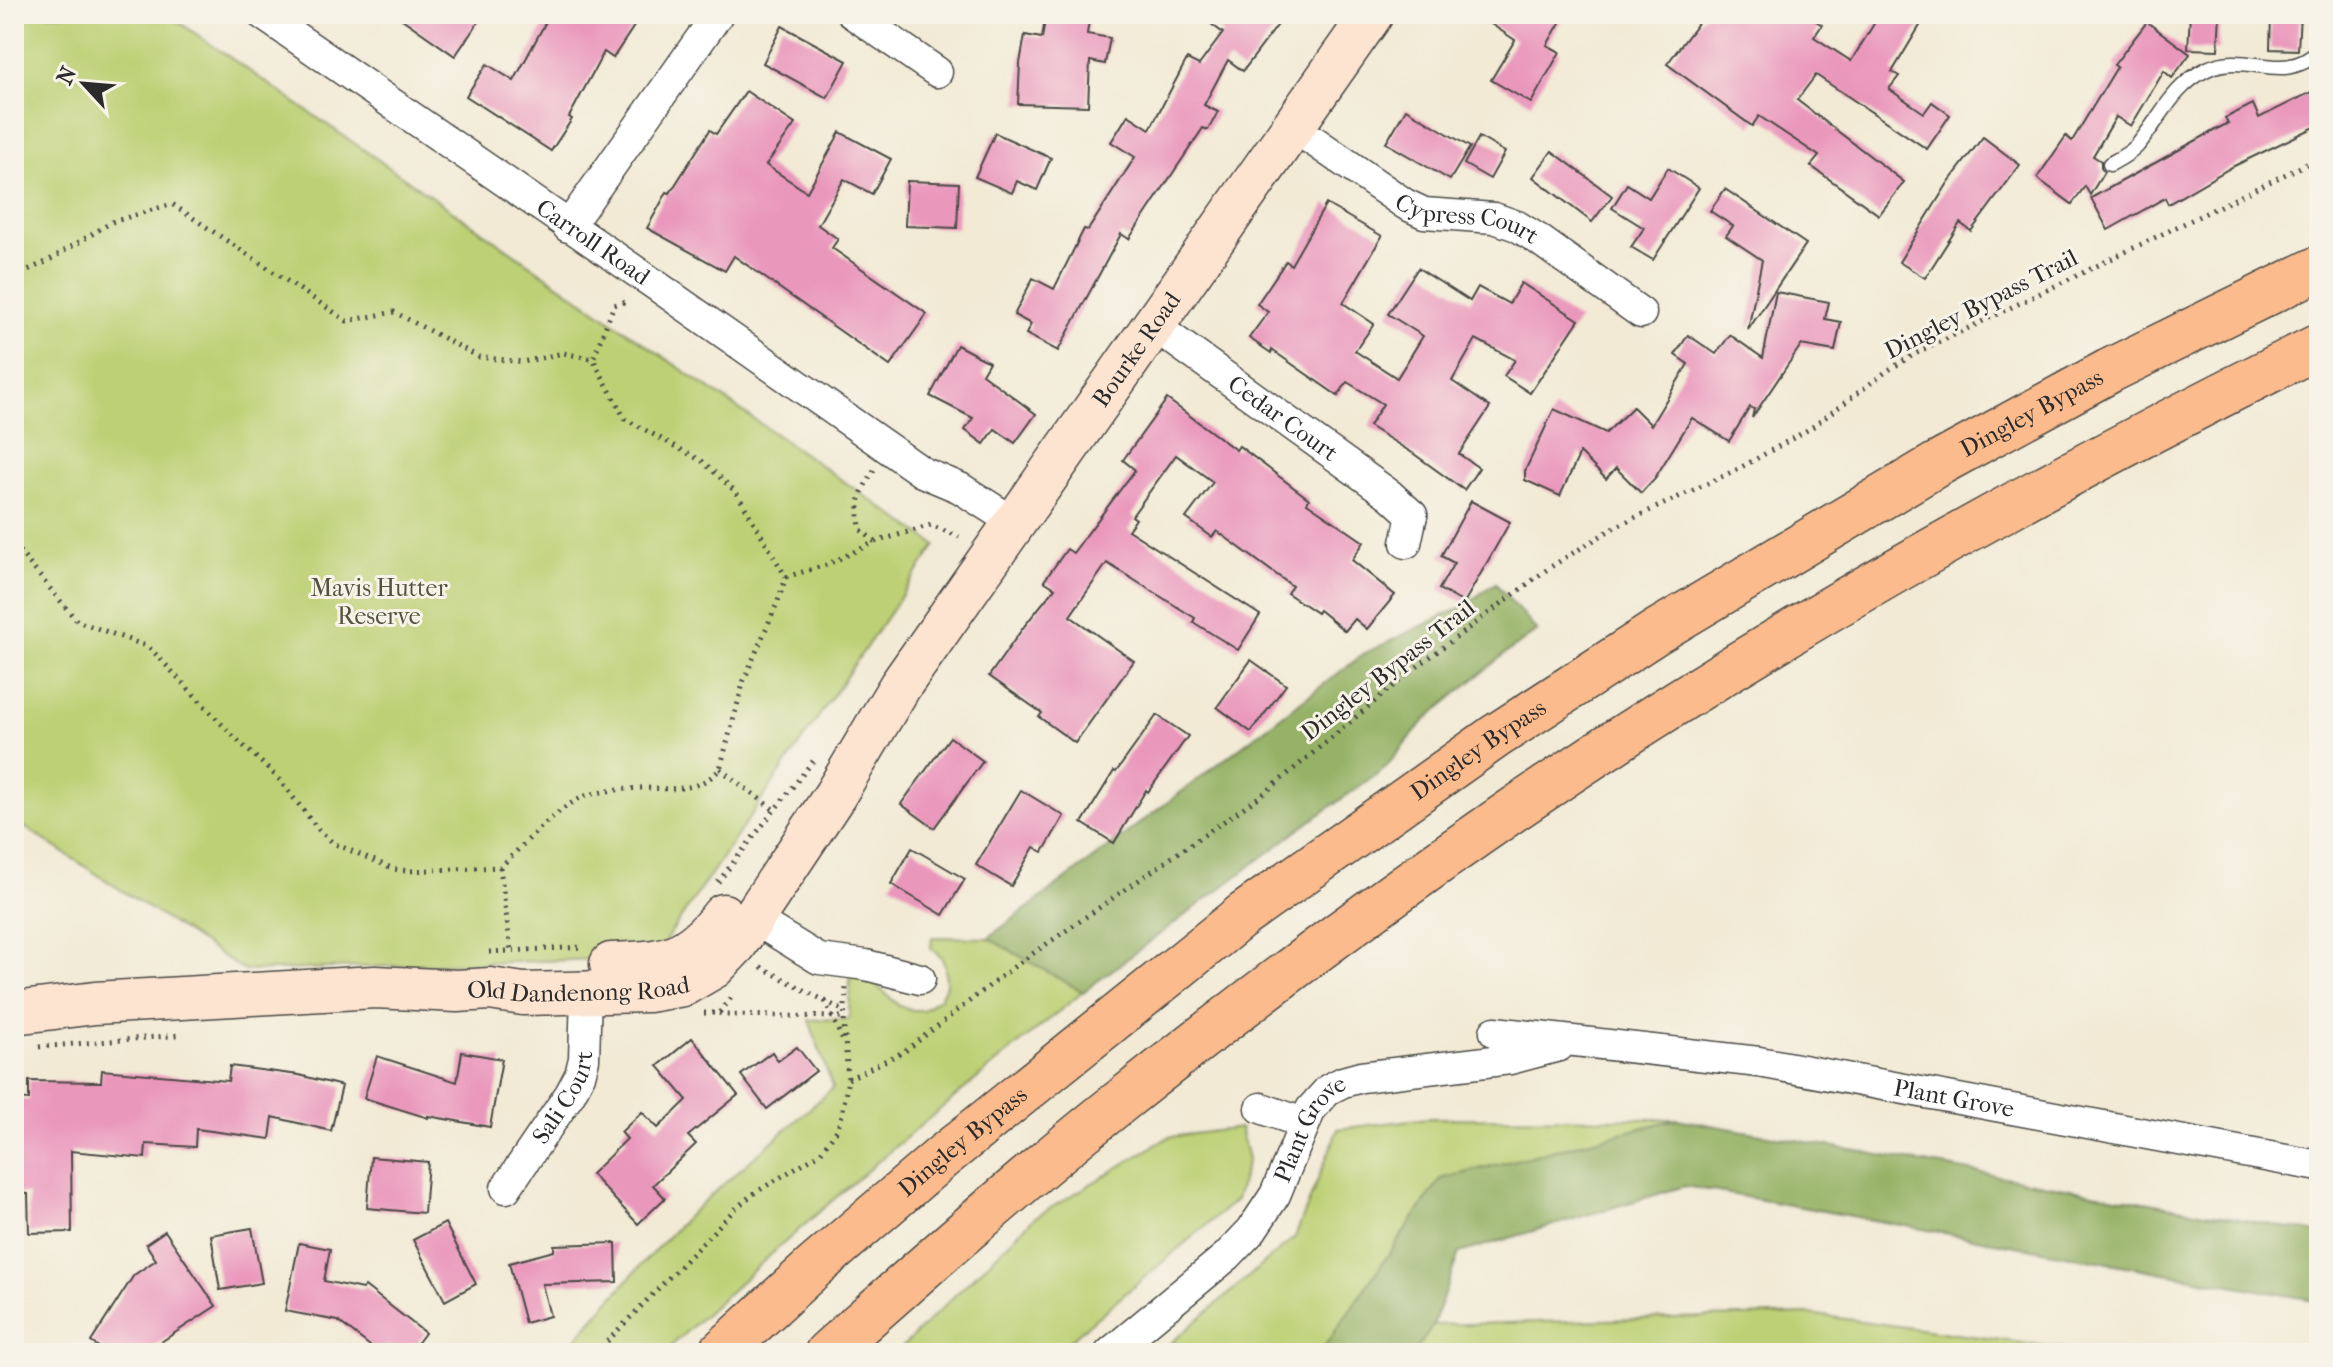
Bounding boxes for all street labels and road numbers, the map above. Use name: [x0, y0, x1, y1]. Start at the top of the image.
street label: Cypress Court: [1390, 187, 1544, 250]
street label: Carroll Road: [531, 193, 656, 291]
street label: Dingley Bypass Trail: [1880, 243, 2083, 365]
street label: Bourke Road: [1087, 286, 1187, 412]
street label: Dingley Bypass: [1955, 363, 2108, 463]
street label: Cedar Court: [1223, 370, 1344, 467]
street label: Dingley Bypass Trail: [1295, 593, 1481, 747]
street label: Dingley Bypass: [1405, 693, 1551, 806]
street label: Old Dandenong Road: [466, 970, 693, 1009]
street label: Sali Court: [526, 1050, 598, 1149]
street label: Plant Grove: [1268, 1069, 1351, 1186]
street label: Plant Grove: [1891, 1073, 2017, 1123]
street label: Dingley Bypass: [892, 1080, 1033, 1202]

